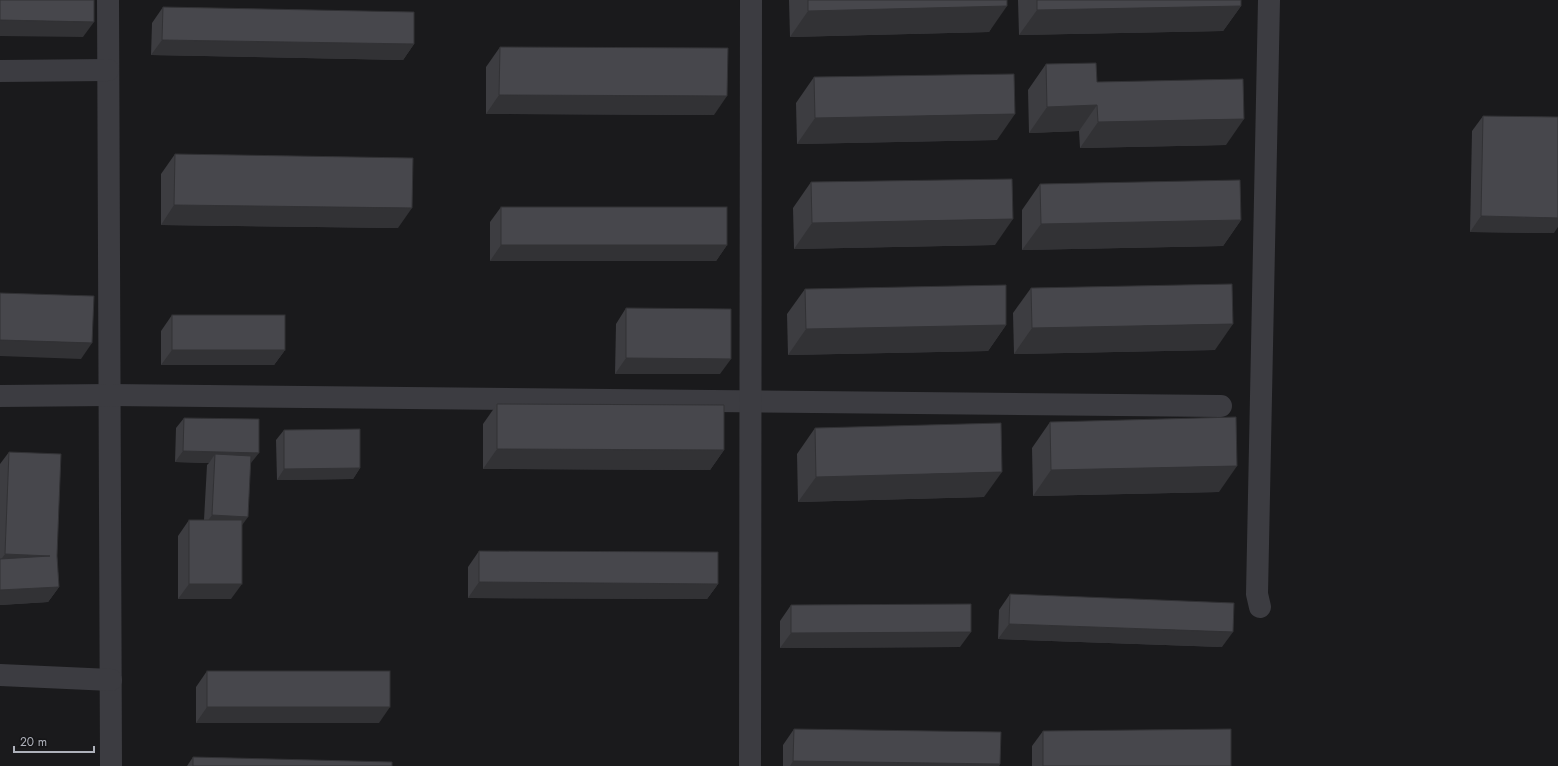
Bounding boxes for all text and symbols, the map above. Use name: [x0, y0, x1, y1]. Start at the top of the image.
scale bar: [14, 728, 94, 754]
text: 20 m: [20, 733, 47, 751]

